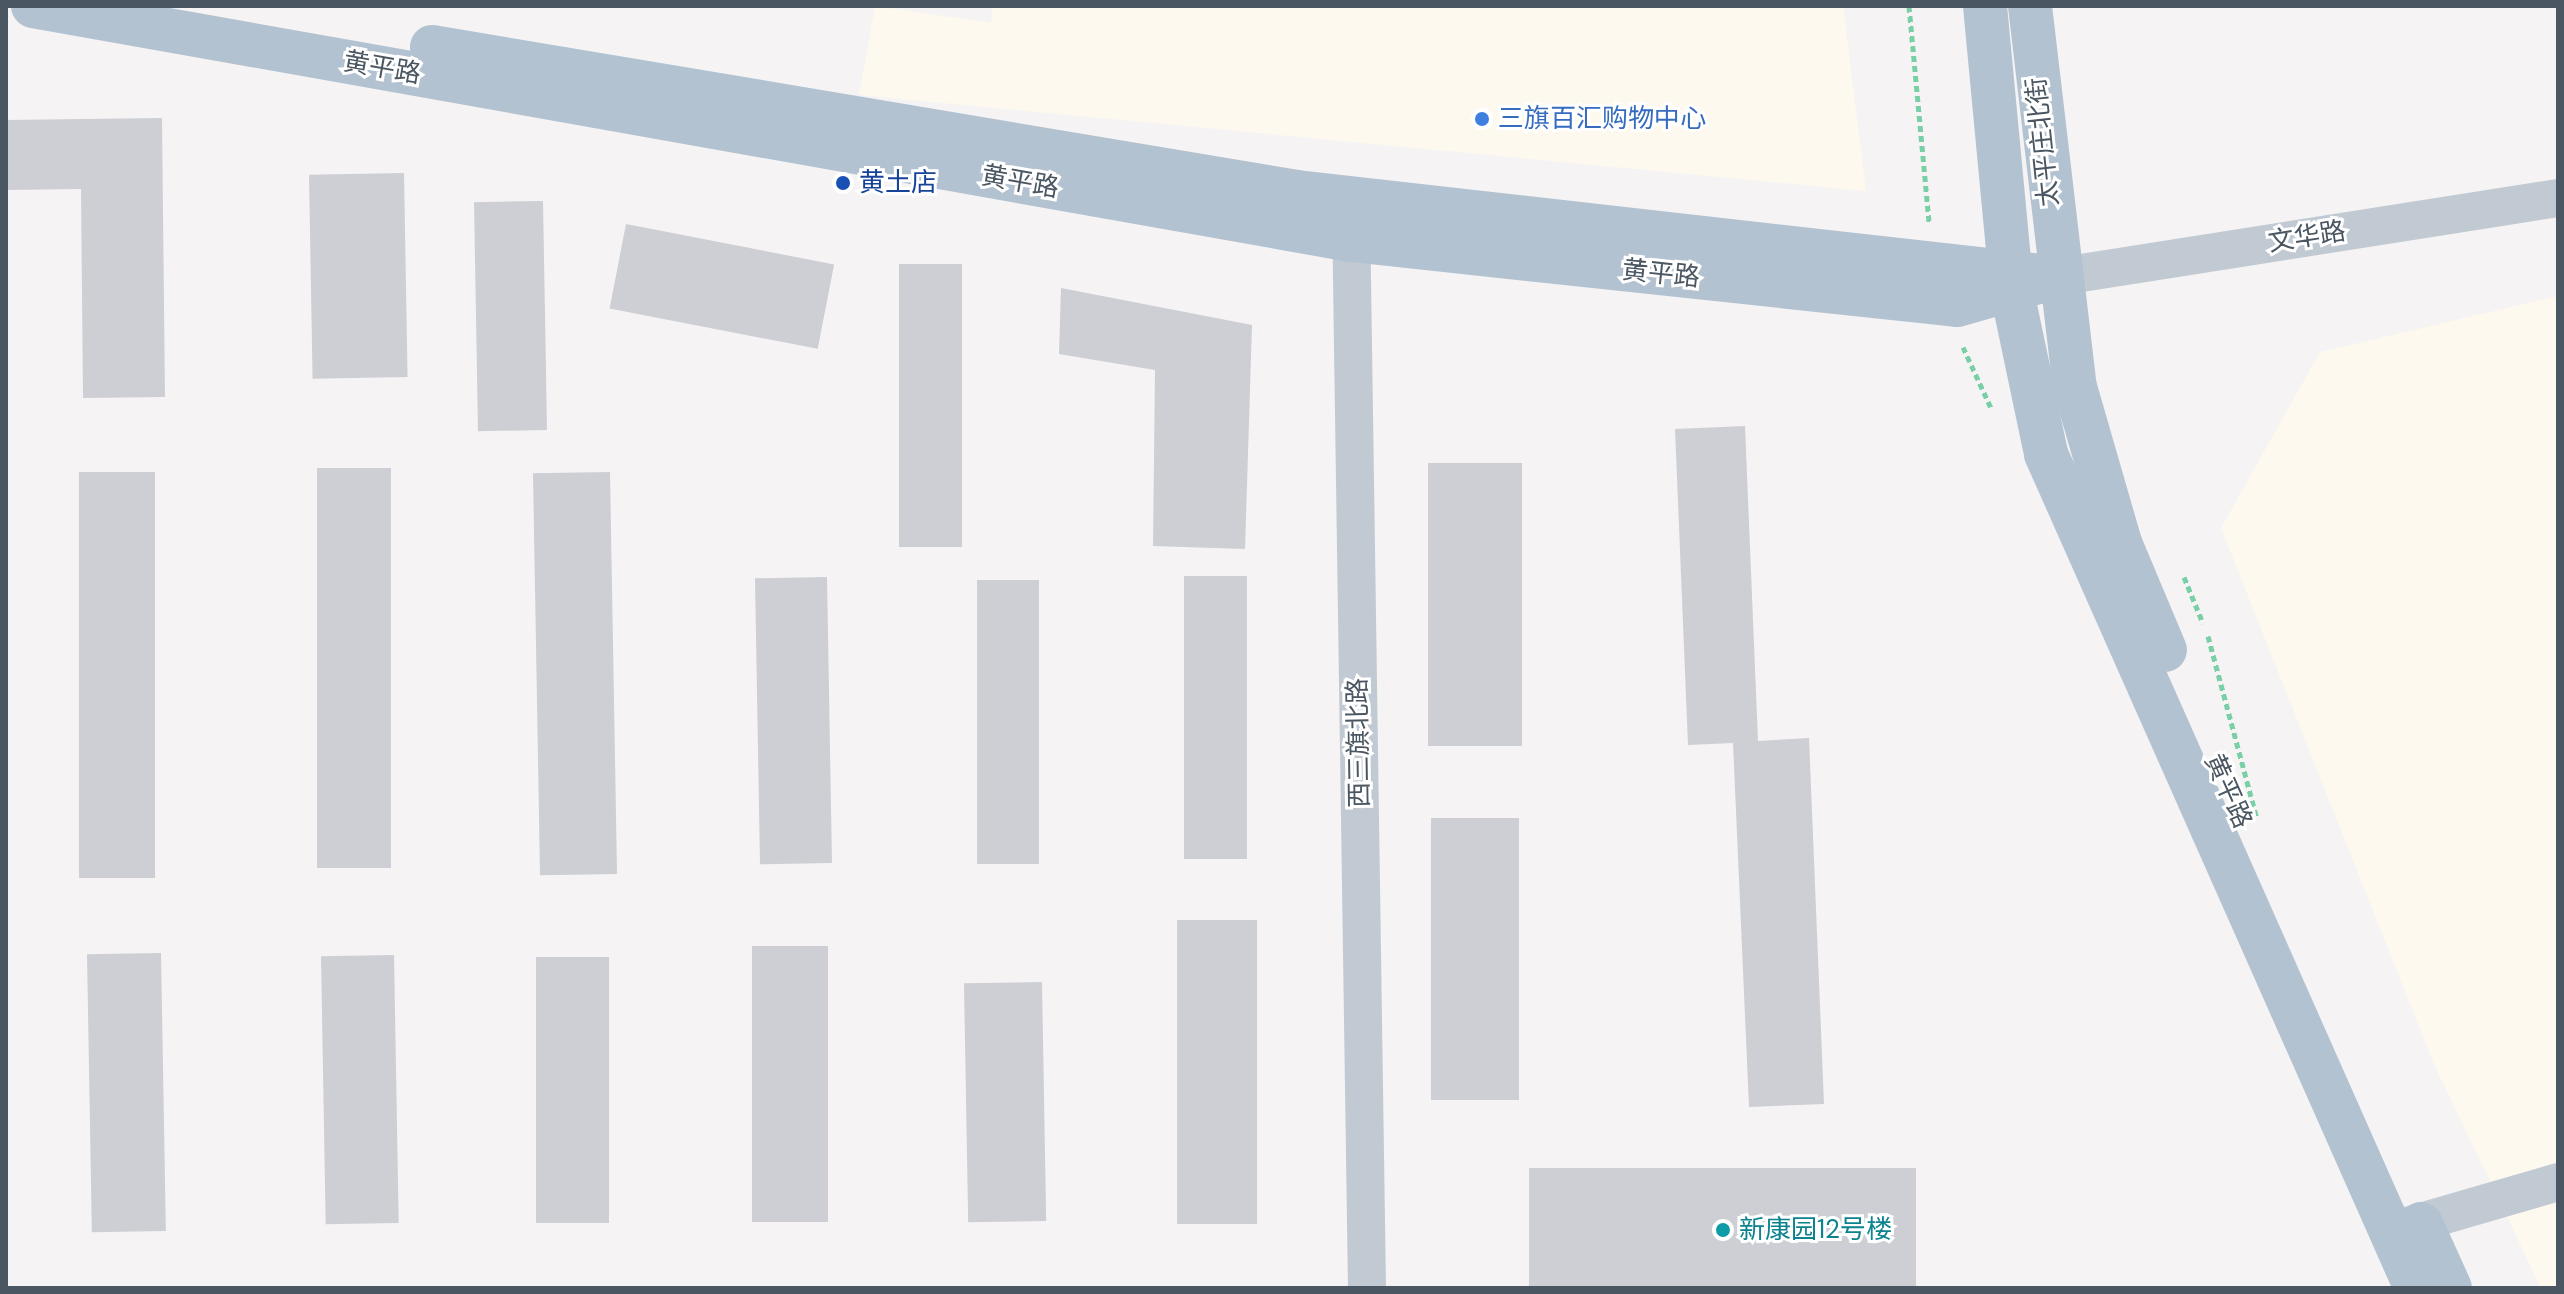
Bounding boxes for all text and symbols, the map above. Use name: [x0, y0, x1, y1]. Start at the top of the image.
street label: 黄平路: [341, 46, 423, 90]
street label: 太平庄北街: [2021, 76, 2065, 208]
place label: 三旗百汇购物中心: [1498, 103, 1706, 135]
marker: 三旗百汇购物中心: [1473, 110, 1491, 128]
street label: 黄平路: [979, 160, 1061, 204]
place label: 黄土店: [859, 167, 937, 199]
marker: 黄土店: [834, 174, 852, 192]
street label: 文华路: [2266, 215, 2348, 259]
street label: 黄平路: [1621, 254, 1701, 294]
street label: 西三旗北路: [1342, 678, 1376, 808]
street label: 黄平路: [2198, 749, 2258, 833]
place label: 新康园12号楼: [1739, 1214, 1892, 1246]
marker: 新康园12号楼: [1714, 1221, 1732, 1239]

